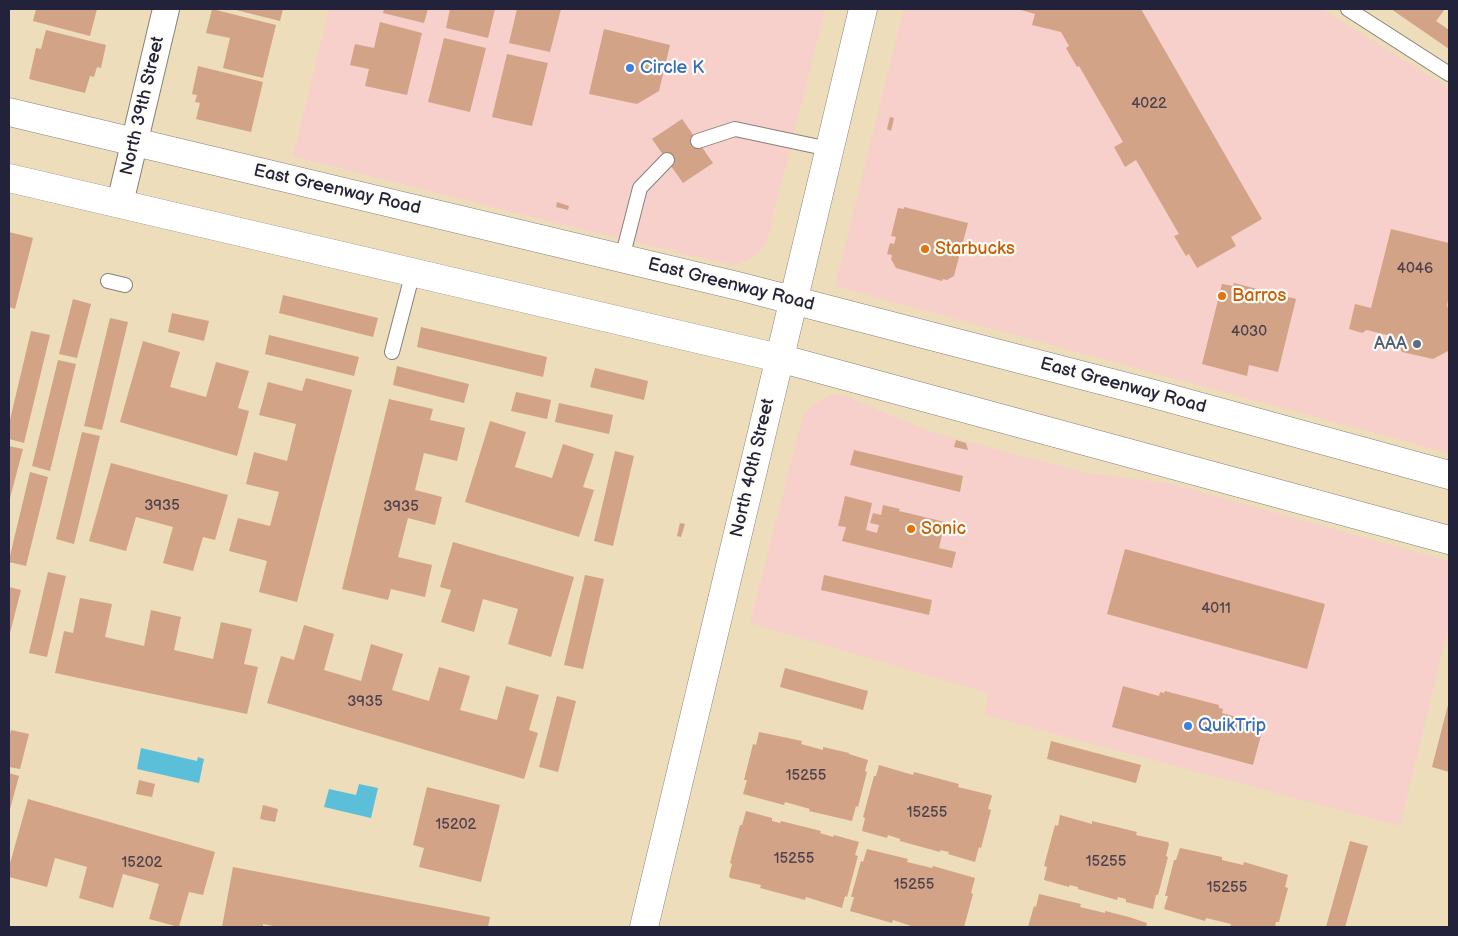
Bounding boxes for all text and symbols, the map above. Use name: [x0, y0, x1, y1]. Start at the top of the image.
street label: North 39th Street: [117, 34, 169, 178]
place label: Circle K: [640, 57, 704, 79]
marker: Circle K: [624, 62, 636, 74]
house number: 4022: [1131, 95, 1167, 113]
street label: East Greenway Road: [251, 160, 423, 220]
place label: Starbucks: [935, 238, 1015, 260]
marker: Starbucks: [919, 243, 931, 255]
street label: East Greenway Road: [645, 254, 817, 316]
house number: 4046: [1397, 260, 1433, 278]
place label: Barros: [1232, 285, 1286, 307]
marker: Barros: [1216, 290, 1228, 302]
house number: 4030: [1231, 323, 1267, 341]
place label: AAA: [1374, 333, 1407, 355]
marker: AAA: [1411, 338, 1423, 350]
street label: East Greenway Road: [1038, 353, 1208, 419]
street label: North 40th Street: [726, 396, 780, 540]
house number: 3935: [144, 497, 180, 515]
house number: 3935: [383, 498, 419, 516]
place label: Sonic: [921, 518, 966, 540]
marker: Sonic: [905, 523, 917, 535]
house number: 4011: [1201, 600, 1231, 618]
house number: 3935: [347, 693, 383, 711]
place label: QuikTrip: [1198, 715, 1266, 737]
marker: QuikTrip: [1182, 720, 1194, 732]
house number: 15255: [786, 767, 826, 785]
house number: 15255: [907, 804, 947, 822]
house number: 15202: [436, 816, 476, 834]
house number: 15255: [774, 850, 814, 868]
house number: 15255: [1086, 853, 1126, 871]
house number: 15202: [122, 854, 162, 872]
house number: 15255: [894, 876, 934, 894]
house number: 15255: [1207, 879, 1247, 897]

